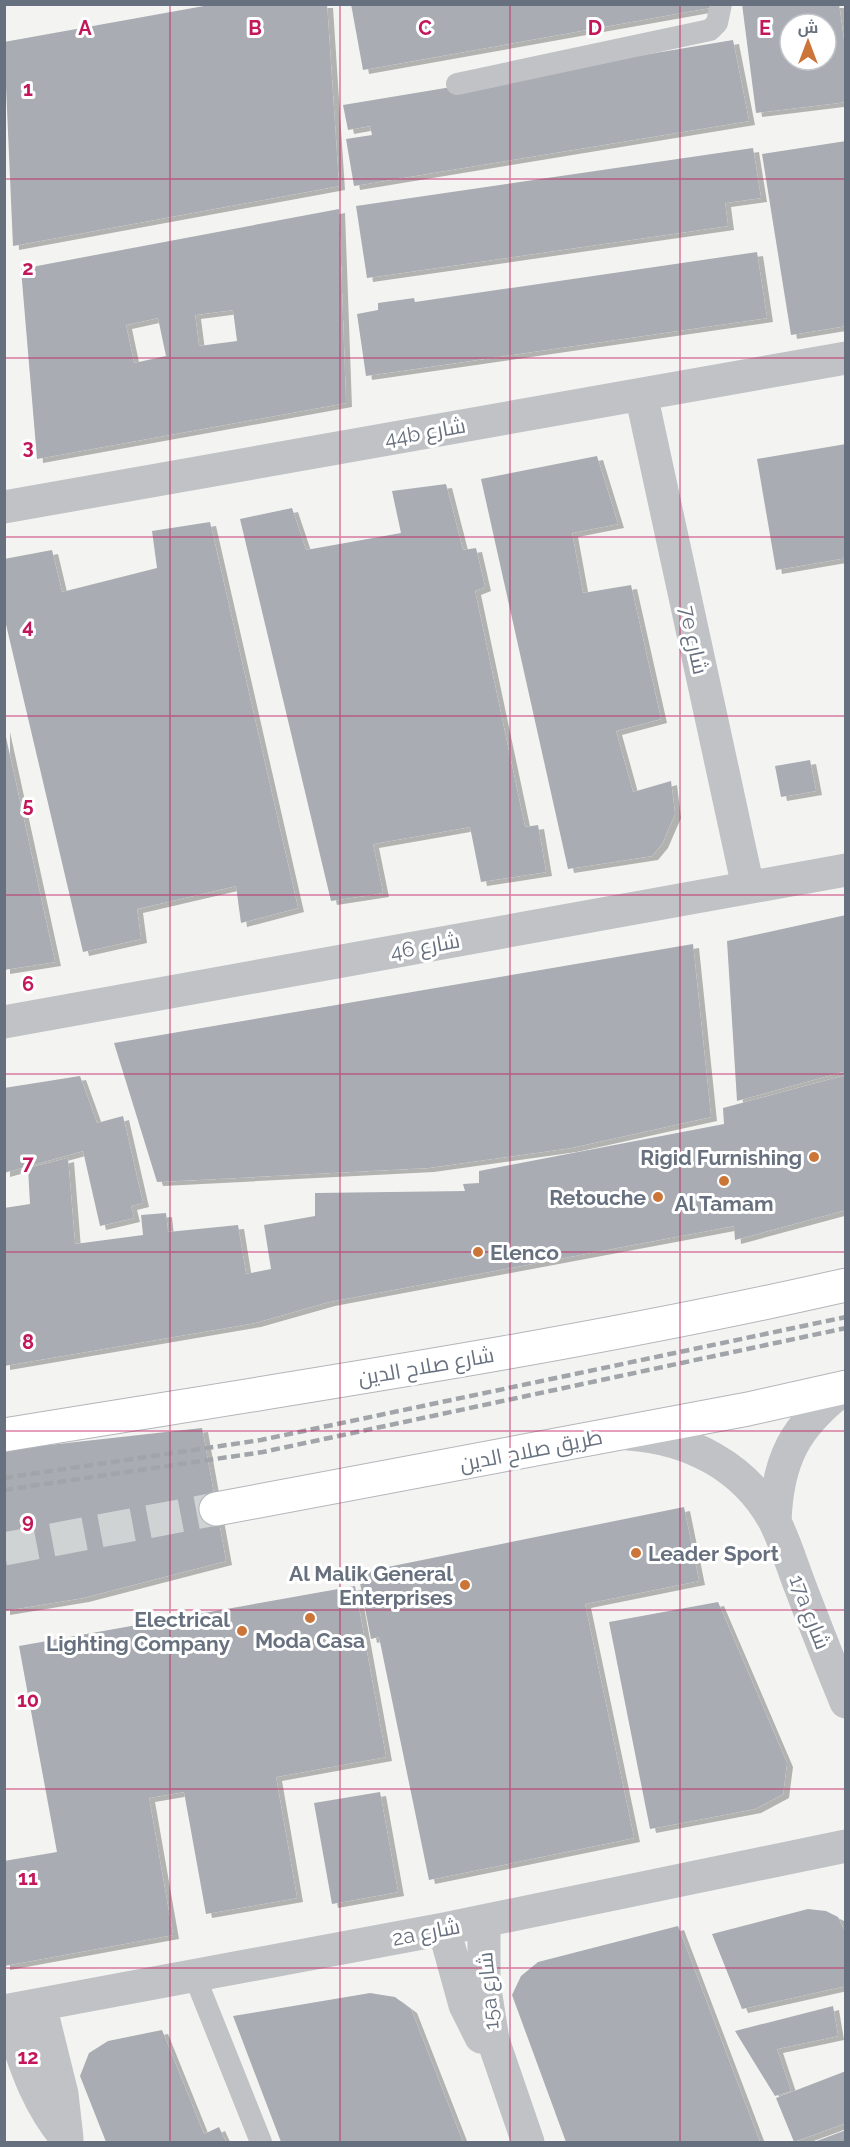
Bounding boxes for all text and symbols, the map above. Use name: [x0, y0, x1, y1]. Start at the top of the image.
north arrow: [778, 12, 838, 72]
text: A: [78, 16, 92, 40]
text: B: [248, 16, 262, 40]
text: C: [418, 16, 432, 40]
text: D: [588, 16, 602, 40]
text: E: [759, 16, 771, 40]
text: ش: [798, 18, 818, 37]
text: 1: [23, 77, 33, 101]
text: 2: [22, 256, 34, 280]
street label: 44b شارع: [382, 413, 468, 453]
text: 3: [22, 435, 34, 459]
street label: 7e شارع: [673, 603, 713, 677]
text: 4: [22, 614, 34, 638]
text: 5: [22, 793, 34, 817]
street label: شارع 46: [388, 928, 462, 966]
text: 6: [22, 972, 34, 996]
place label: Rigid Furnishing: [640, 1145, 802, 1170]
marker: Rigid Furnishing: [807, 1150, 821, 1164]
text: 7: [22, 1151, 34, 1175]
marker: Al Tamam: [717, 1174, 731, 1188]
place label: Retouche: [549, 1185, 646, 1210]
marker: Retouche: [651, 1190, 665, 1204]
place label: Al Tamam: [675, 1191, 774, 1216]
place label: Elenco: [490, 1240, 559, 1265]
marker: Elenco: [471, 1245, 485, 1259]
text: 8: [22, 1330, 34, 1354]
street label: شارع صلاح الدين: [356, 1342, 496, 1392]
street label: طريق صلاح الدين: [457, 1424, 605, 1478]
text: 9: [22, 1509, 34, 1533]
place label: Leader Sport: [648, 1541, 779, 1566]
marker: Leader Sport: [629, 1546, 643, 1560]
place label: Al Malik General Enterprises: [289, 1561, 453, 1610]
street label: 17a شارع: [783, 1571, 836, 1653]
marker: Al Malik General Enterprises: [458, 1578, 472, 1592]
place label: Electrical Lighting Company: [46, 1607, 230, 1656]
marker: Moda Casa: [303, 1611, 317, 1625]
marker: Electrical Lighting Company: [235, 1624, 249, 1638]
place label: Moda Casa: [255, 1628, 365, 1653]
text: 10: [17, 1688, 39, 1712]
text: 11: [18, 1866, 38, 1890]
street label: 2a شارع: [390, 1913, 462, 1953]
street label: 15a شارع: [472, 1951, 506, 2031]
text: 12: [17, 2045, 39, 2069]

